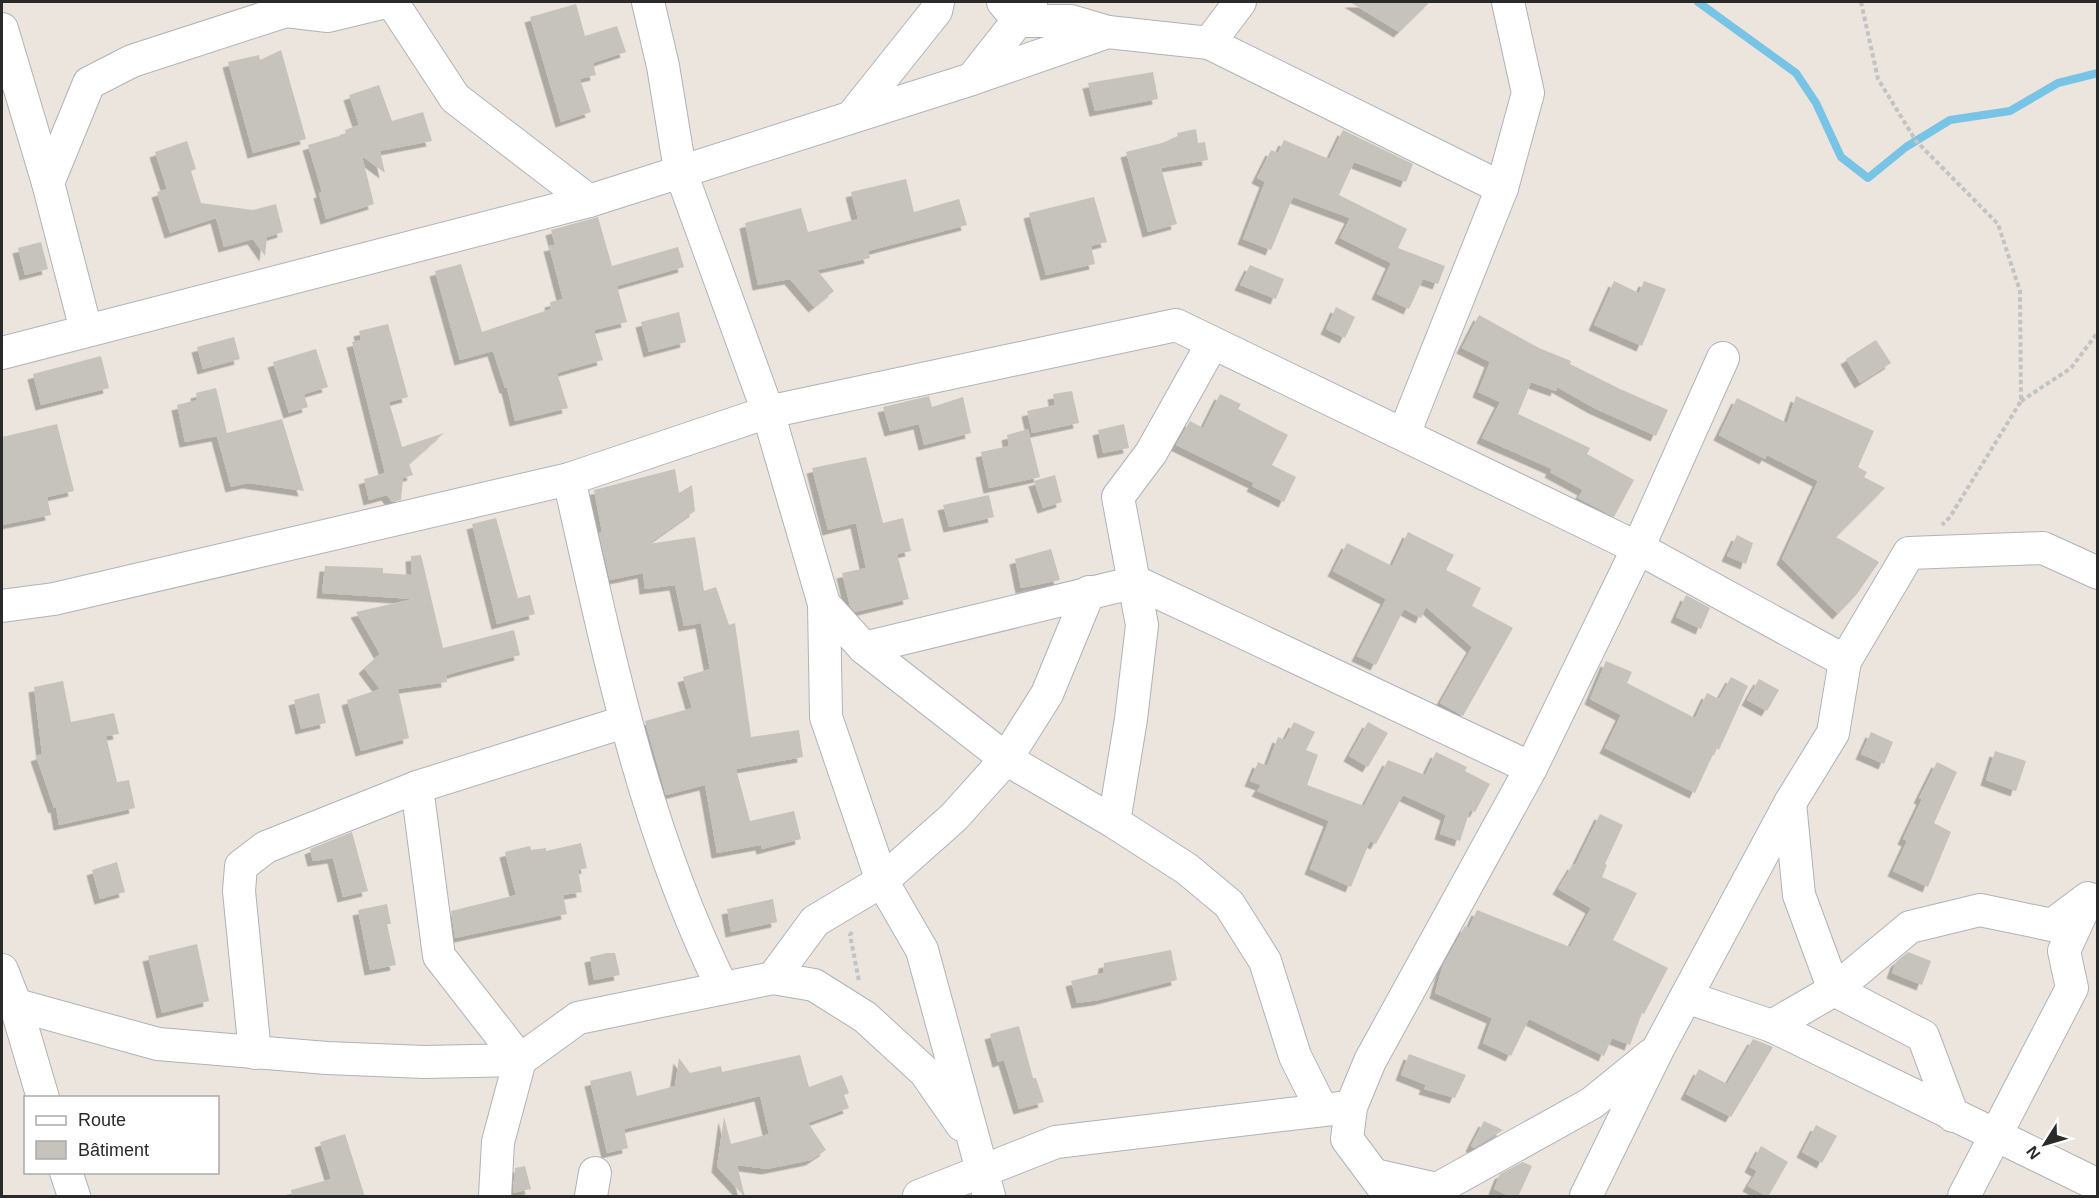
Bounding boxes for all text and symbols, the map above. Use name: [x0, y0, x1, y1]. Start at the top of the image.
legend: [24, 1096, 219, 1174]
text: Route: [78, 1110, 126, 1130]
north arrow: [2015, 1114, 2075, 1174]
text: Bâtiment: [78, 1140, 149, 1160]
text: N: [2023, 1143, 2044, 1162]

